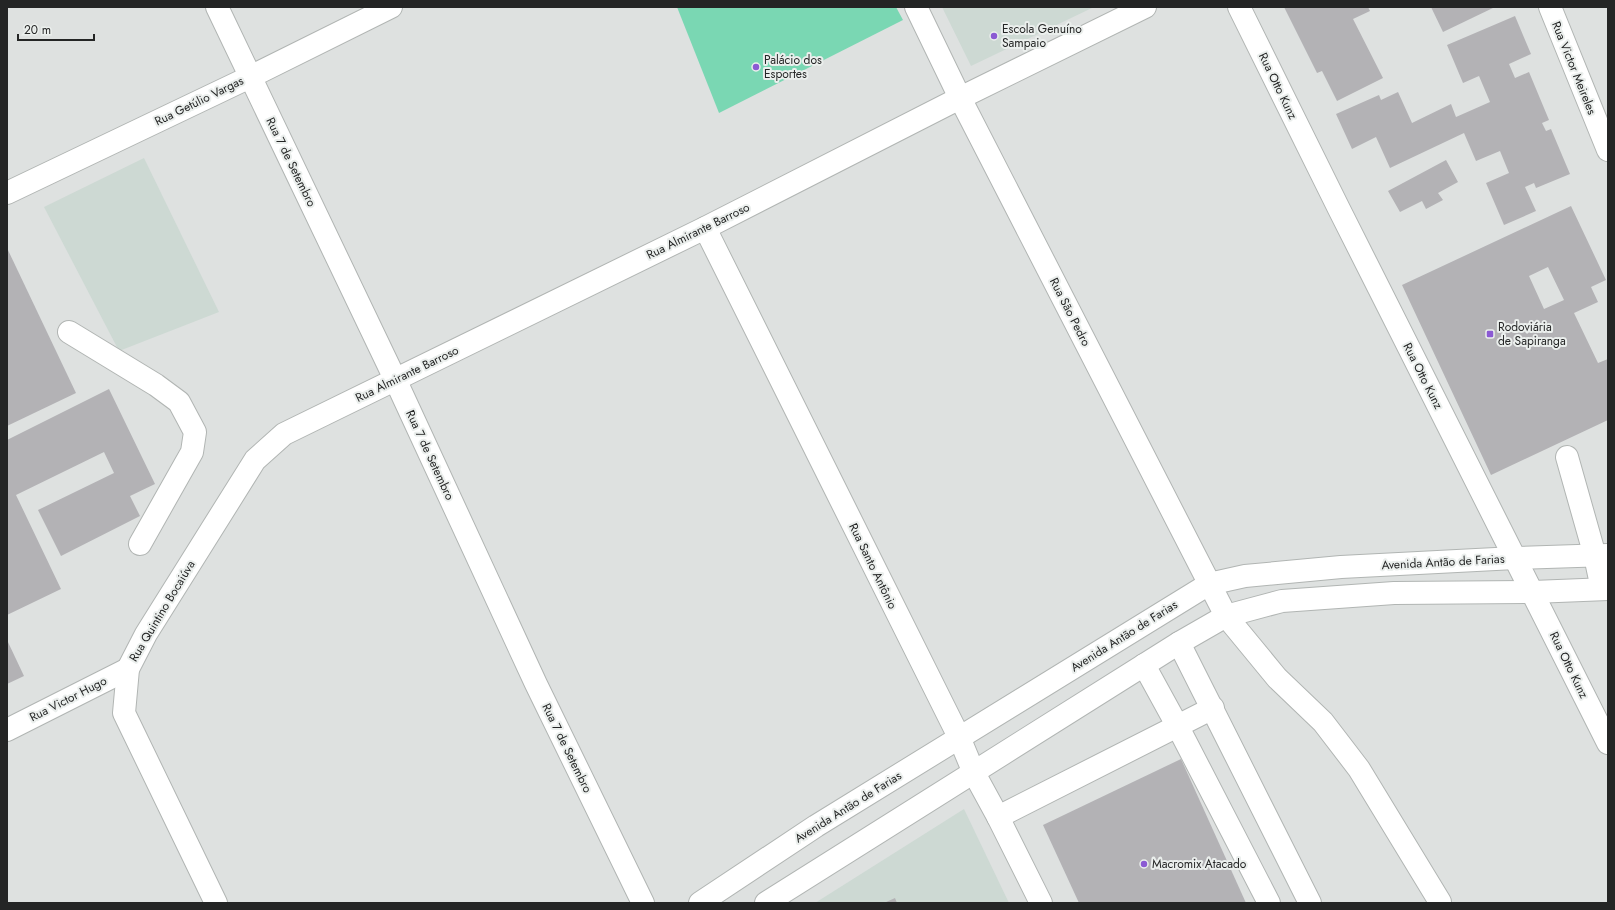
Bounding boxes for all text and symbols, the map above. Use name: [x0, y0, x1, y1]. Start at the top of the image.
scale bar: [18, 16, 94, 42]
street label: Rua Victor Meireles: [1547, 19, 1601, 118]
place label: Escola Genuíno Sampaio: [1002, 20, 1082, 52]
text: 20 m: [24, 21, 51, 39]
marker: Escola Genuíno Sampaio: [989, 31, 999, 41]
street label: Rua Otto Kunz: [1254, 50, 1302, 123]
place label: Palácio dos Esportes: [764, 51, 822, 83]
marker: Palácio dos Esportes: [751, 62, 761, 72]
street label: Rua Getúlio Vargas: [151, 72, 247, 130]
street label: Rua 7 de Setembro: [262, 114, 321, 210]
street label: Rua Almirante Barroso: [643, 198, 753, 264]
street label: Rua São Pedro: [1045, 275, 1095, 350]
place label: Rodoviária de Sapiranga: [1498, 318, 1566, 350]
marker: Rodoviária de Sapiranga: [1485, 329, 1495, 339]
street label: Rua Otto Kunz: [1399, 340, 1448, 413]
street label: Rua Almirante Barroso: [352, 341, 462, 407]
street label: Rua 7 de Setembro: [401, 407, 459, 503]
street label: Rua Santo Antônio: [844, 520, 902, 612]
street label: Avenida Antão de Farias: [1381, 550, 1505, 574]
street label: Rua Quintino Bocaiúva: [125, 557, 200, 665]
street label: Avenida Antão de Farias: [1067, 596, 1181, 676]
street label: Rua Otto Kunz: [1545, 629, 1593, 702]
street label: Rua Victor Hugo: [26, 672, 110, 726]
street label: Rua 7 de Setembro: [538, 700, 597, 796]
street label: Avenida Antão de Farias: [791, 767, 905, 847]
place label: Macromix Atacado: [1152, 855, 1247, 873]
marker: Macromix Atacado: [1139, 859, 1149, 869]

